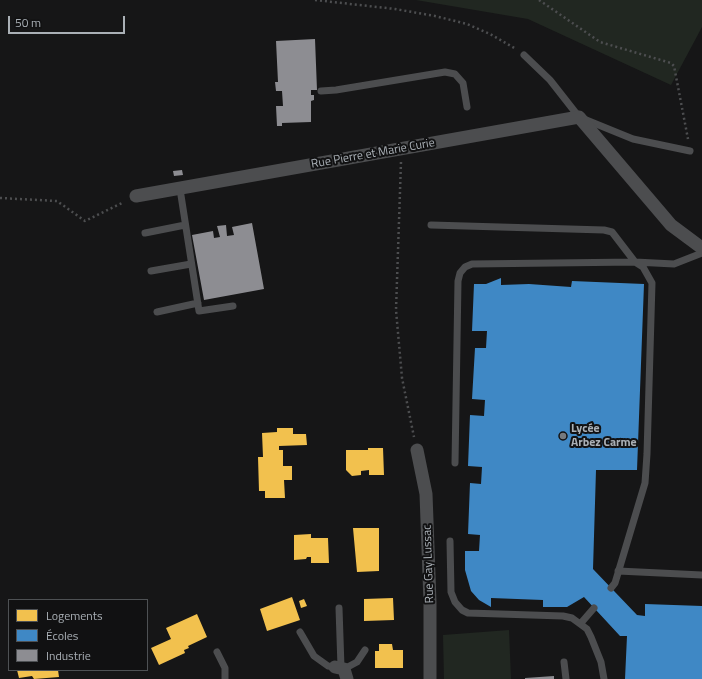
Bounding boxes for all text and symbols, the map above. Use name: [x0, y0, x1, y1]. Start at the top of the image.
scale bar: [10, 8, 127, 34]
text: 50 m: [15, 13, 41, 32]
street label: Rue Pierre et Marie Curie: [310, 136, 436, 172]
place label: Lycée Arbez Carme: [571, 422, 637, 450]
marker: Lycée Arbez Carme: [558, 431, 568, 441]
street label: Rue Gay Lussac: [420, 524, 438, 604]
legend: [8, 599, 148, 671]
text: Logements: [46, 606, 103, 625]
text: Écoles: [46, 626, 78, 645]
text: Industrie: [46, 646, 91, 665]

